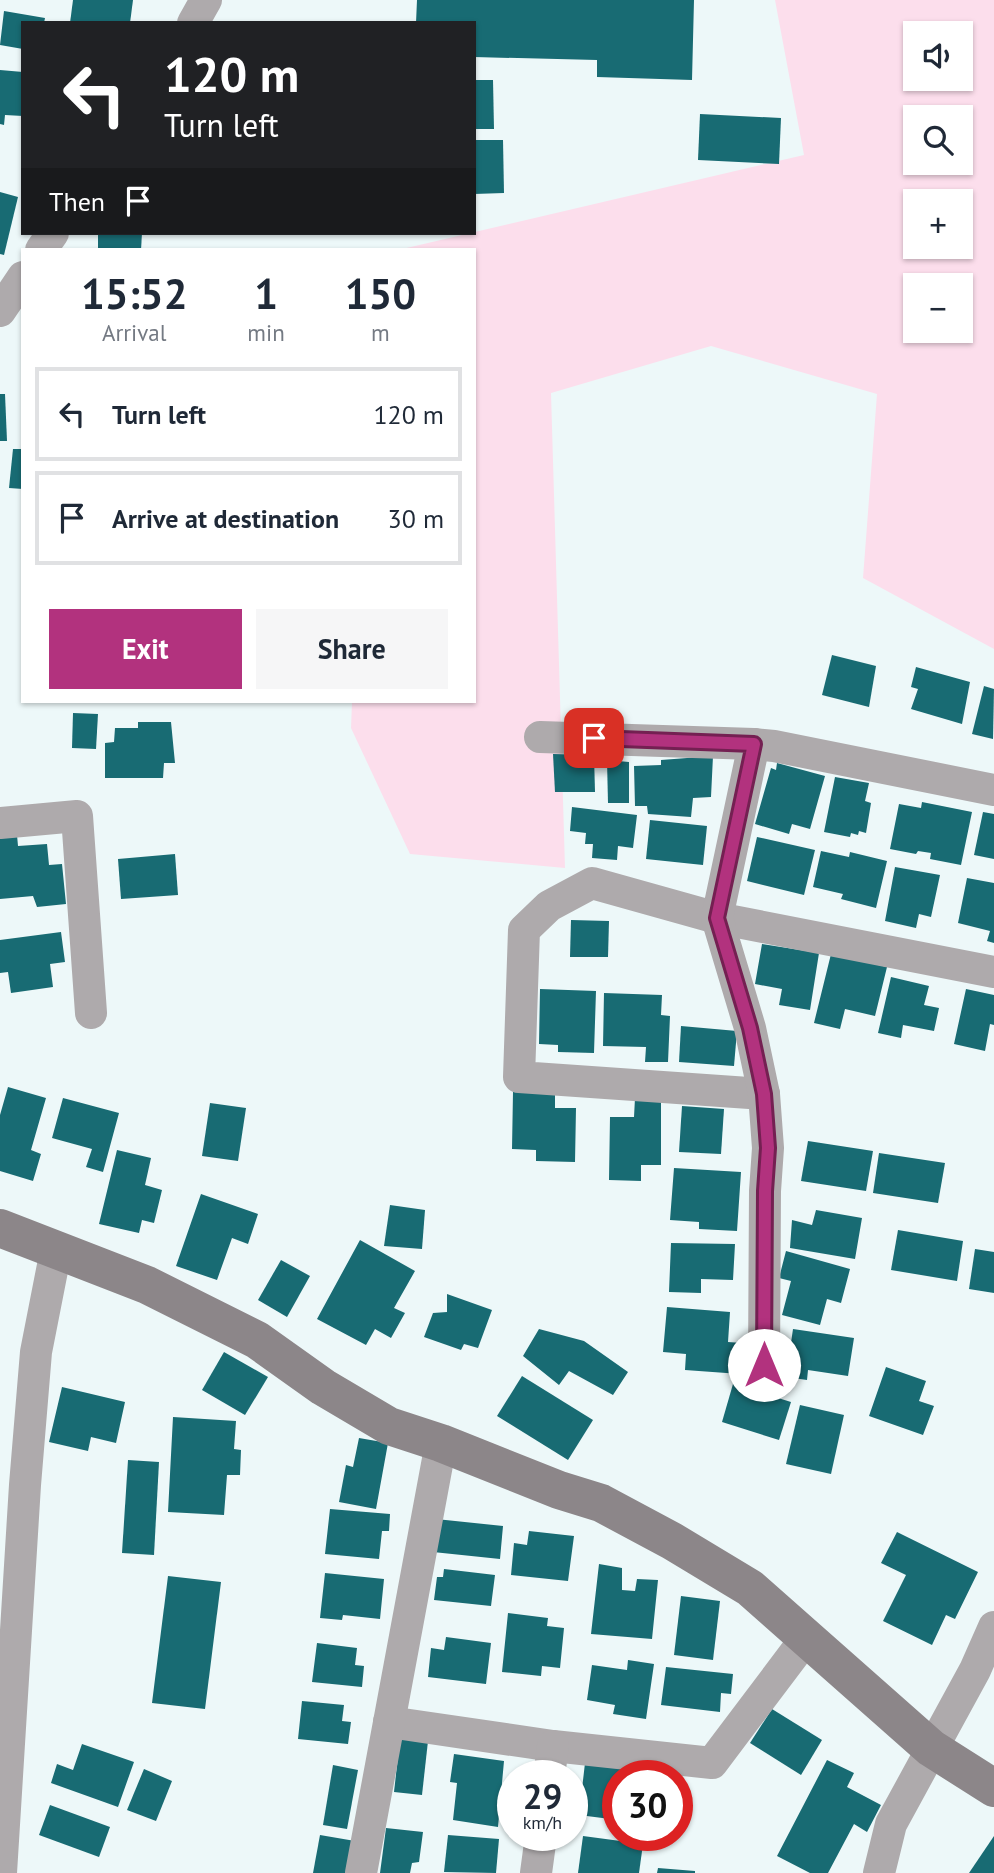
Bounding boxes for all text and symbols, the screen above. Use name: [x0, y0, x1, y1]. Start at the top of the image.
map controls: [903, 21, 973, 343]
button: sound: [903, 21, 973, 91]
text: 120 m: [164, 42, 299, 106]
icon: left: [49, 49, 140, 140]
text: Turn left: [164, 104, 279, 146]
button: search: [903, 105, 973, 175]
icon: arrive: [119, 182, 157, 220]
text: Then: [49, 185, 105, 218]
button: +: [903, 189, 973, 259]
text: 15:52: [81, 266, 187, 321]
text: 1: [254, 266, 278, 321]
text: 150: [345, 266, 416, 321]
button: −: [903, 273, 973, 343]
text: Arrival: [102, 318, 166, 347]
text: min: [247, 318, 285, 347]
text: m: [371, 318, 390, 347]
icon: left: [53, 395, 91, 433]
text: Turn left: [112, 398, 206, 431]
text: 120 m: [373, 398, 444, 431]
icon: arrive: [53, 499, 91, 537]
text: Arrive at destination: [112, 502, 339, 535]
text: 30 m: [388, 502, 444, 535]
button: Exit: [49, 609, 242, 689]
button: Share: [256, 609, 448, 689]
pin: [564, 708, 624, 768]
icon: arrive: [575, 719, 613, 757]
position arrow: [727, 1328, 801, 1402]
speed limit sign: 30: [602, 1760, 693, 1851]
text: 29: [523, 1773, 562, 1819]
text: km/h: [523, 1811, 562, 1834]

